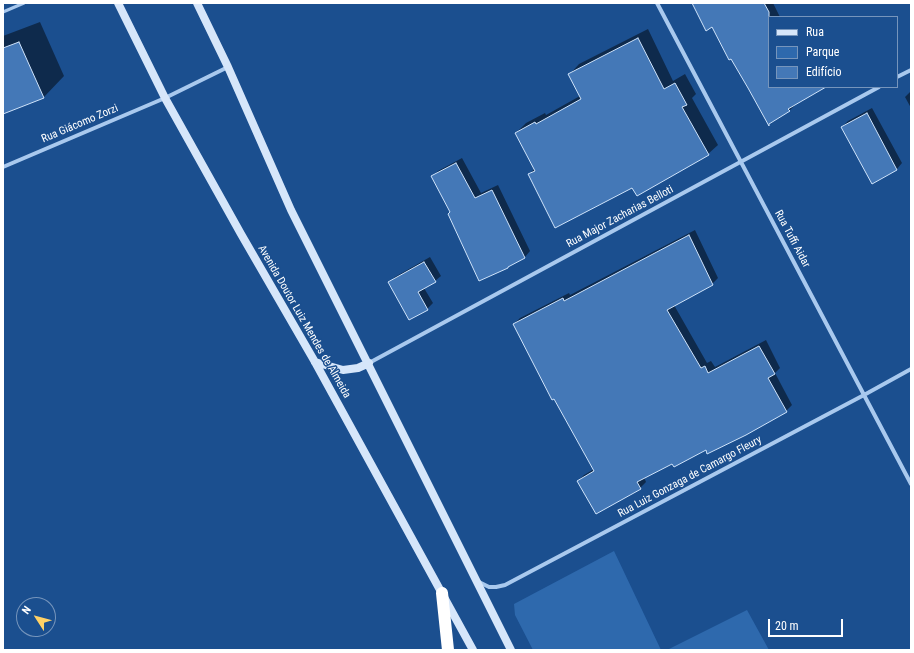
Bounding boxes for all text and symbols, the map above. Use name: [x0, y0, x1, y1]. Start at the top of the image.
legend: [768, 16, 898, 88]
text: Rua: [806, 25, 824, 39]
text: Parque: [806, 45, 839, 59]
text: Edifício: [806, 65, 842, 79]
street label: Rua Giácomo Zorzi: [40, 102, 120, 146]
street label: Rua Major Zacharias Belloti: [564, 183, 676, 251]
street label: Rua Tuffi Aidar: [771, 208, 813, 270]
street label: Avenida Doutor Luiz Mendes de Almeida: [255, 243, 353, 401]
street label: Rua Luiz Gonzaga de Camargo Fleury: [616, 433, 764, 521]
north arrow: [16, 597, 56, 637]
text: N: [19, 604, 34, 617]
scale bar: [770, 611, 845, 637]
text: 20 m: [775, 619, 799, 633]

